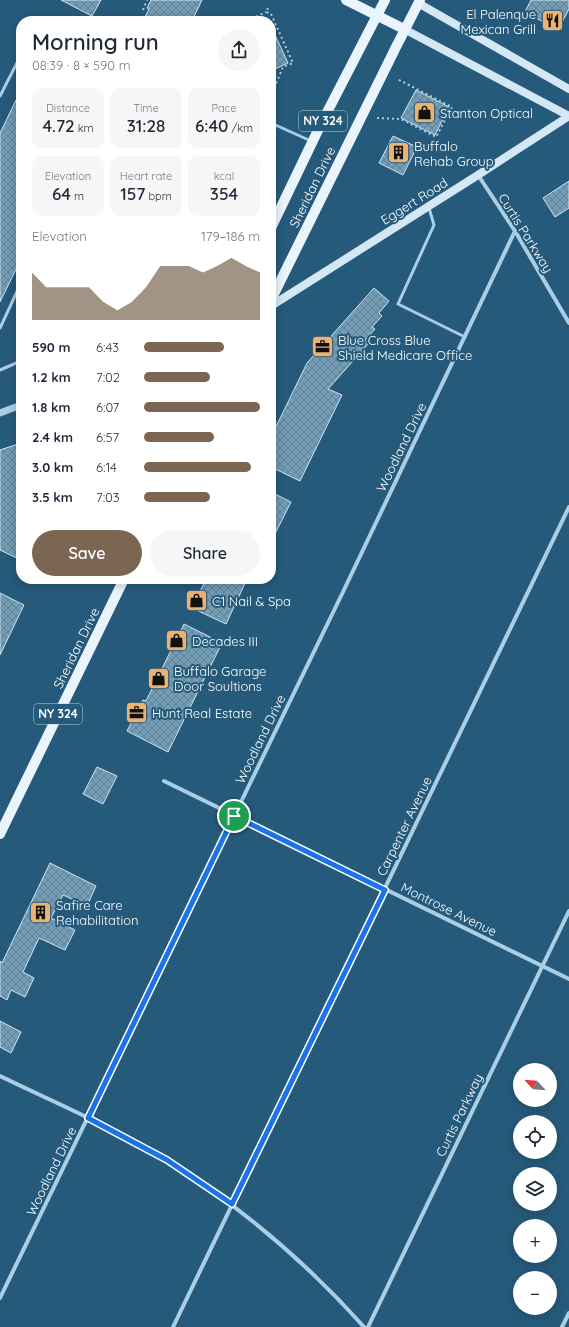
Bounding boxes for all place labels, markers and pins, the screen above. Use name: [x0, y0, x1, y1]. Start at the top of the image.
place label: El Palenque Mexican Grill: [460, 6, 536, 37]
restaurant icon: El Palenque Mexican Grill: [539, 8, 565, 34]
shop icon: Stanton Optical: [412, 100, 438, 126]
place label: Stanton Optical: [440, 105, 533, 121]
place label: Buffalo Rehab Group: [414, 138, 494, 169]
building icon: Buffalo Rehab Group: [386, 140, 412, 166]
place label: Blue Cross Blue Shield Medicare Office: [338, 332, 472, 363]
office icon: Blue Cross Blue Shield Medicare Office: [310, 334, 336, 360]
shop icon: C1 Nail & Spa: [183, 588, 209, 614]
place label: C1 Nail & Spa: [212, 593, 291, 609]
shop icon: Decades III: [164, 628, 190, 654]
place label: Decades III: [192, 633, 258, 649]
place label: Buffalo Garage Door Soultions: [174, 663, 266, 694]
shop icon: Buffalo Garage Door Soultions: [145, 665, 171, 691]
office icon: Hunt Real Estate: [124, 700, 150, 726]
place label: Hunt Real Estate: [152, 705, 252, 721]
pin: [217, 799, 251, 833]
place label: Safire Care Rehabilitation: [56, 897, 139, 928]
building icon: Safire Care Rehabilitation: [27, 899, 53, 925]

